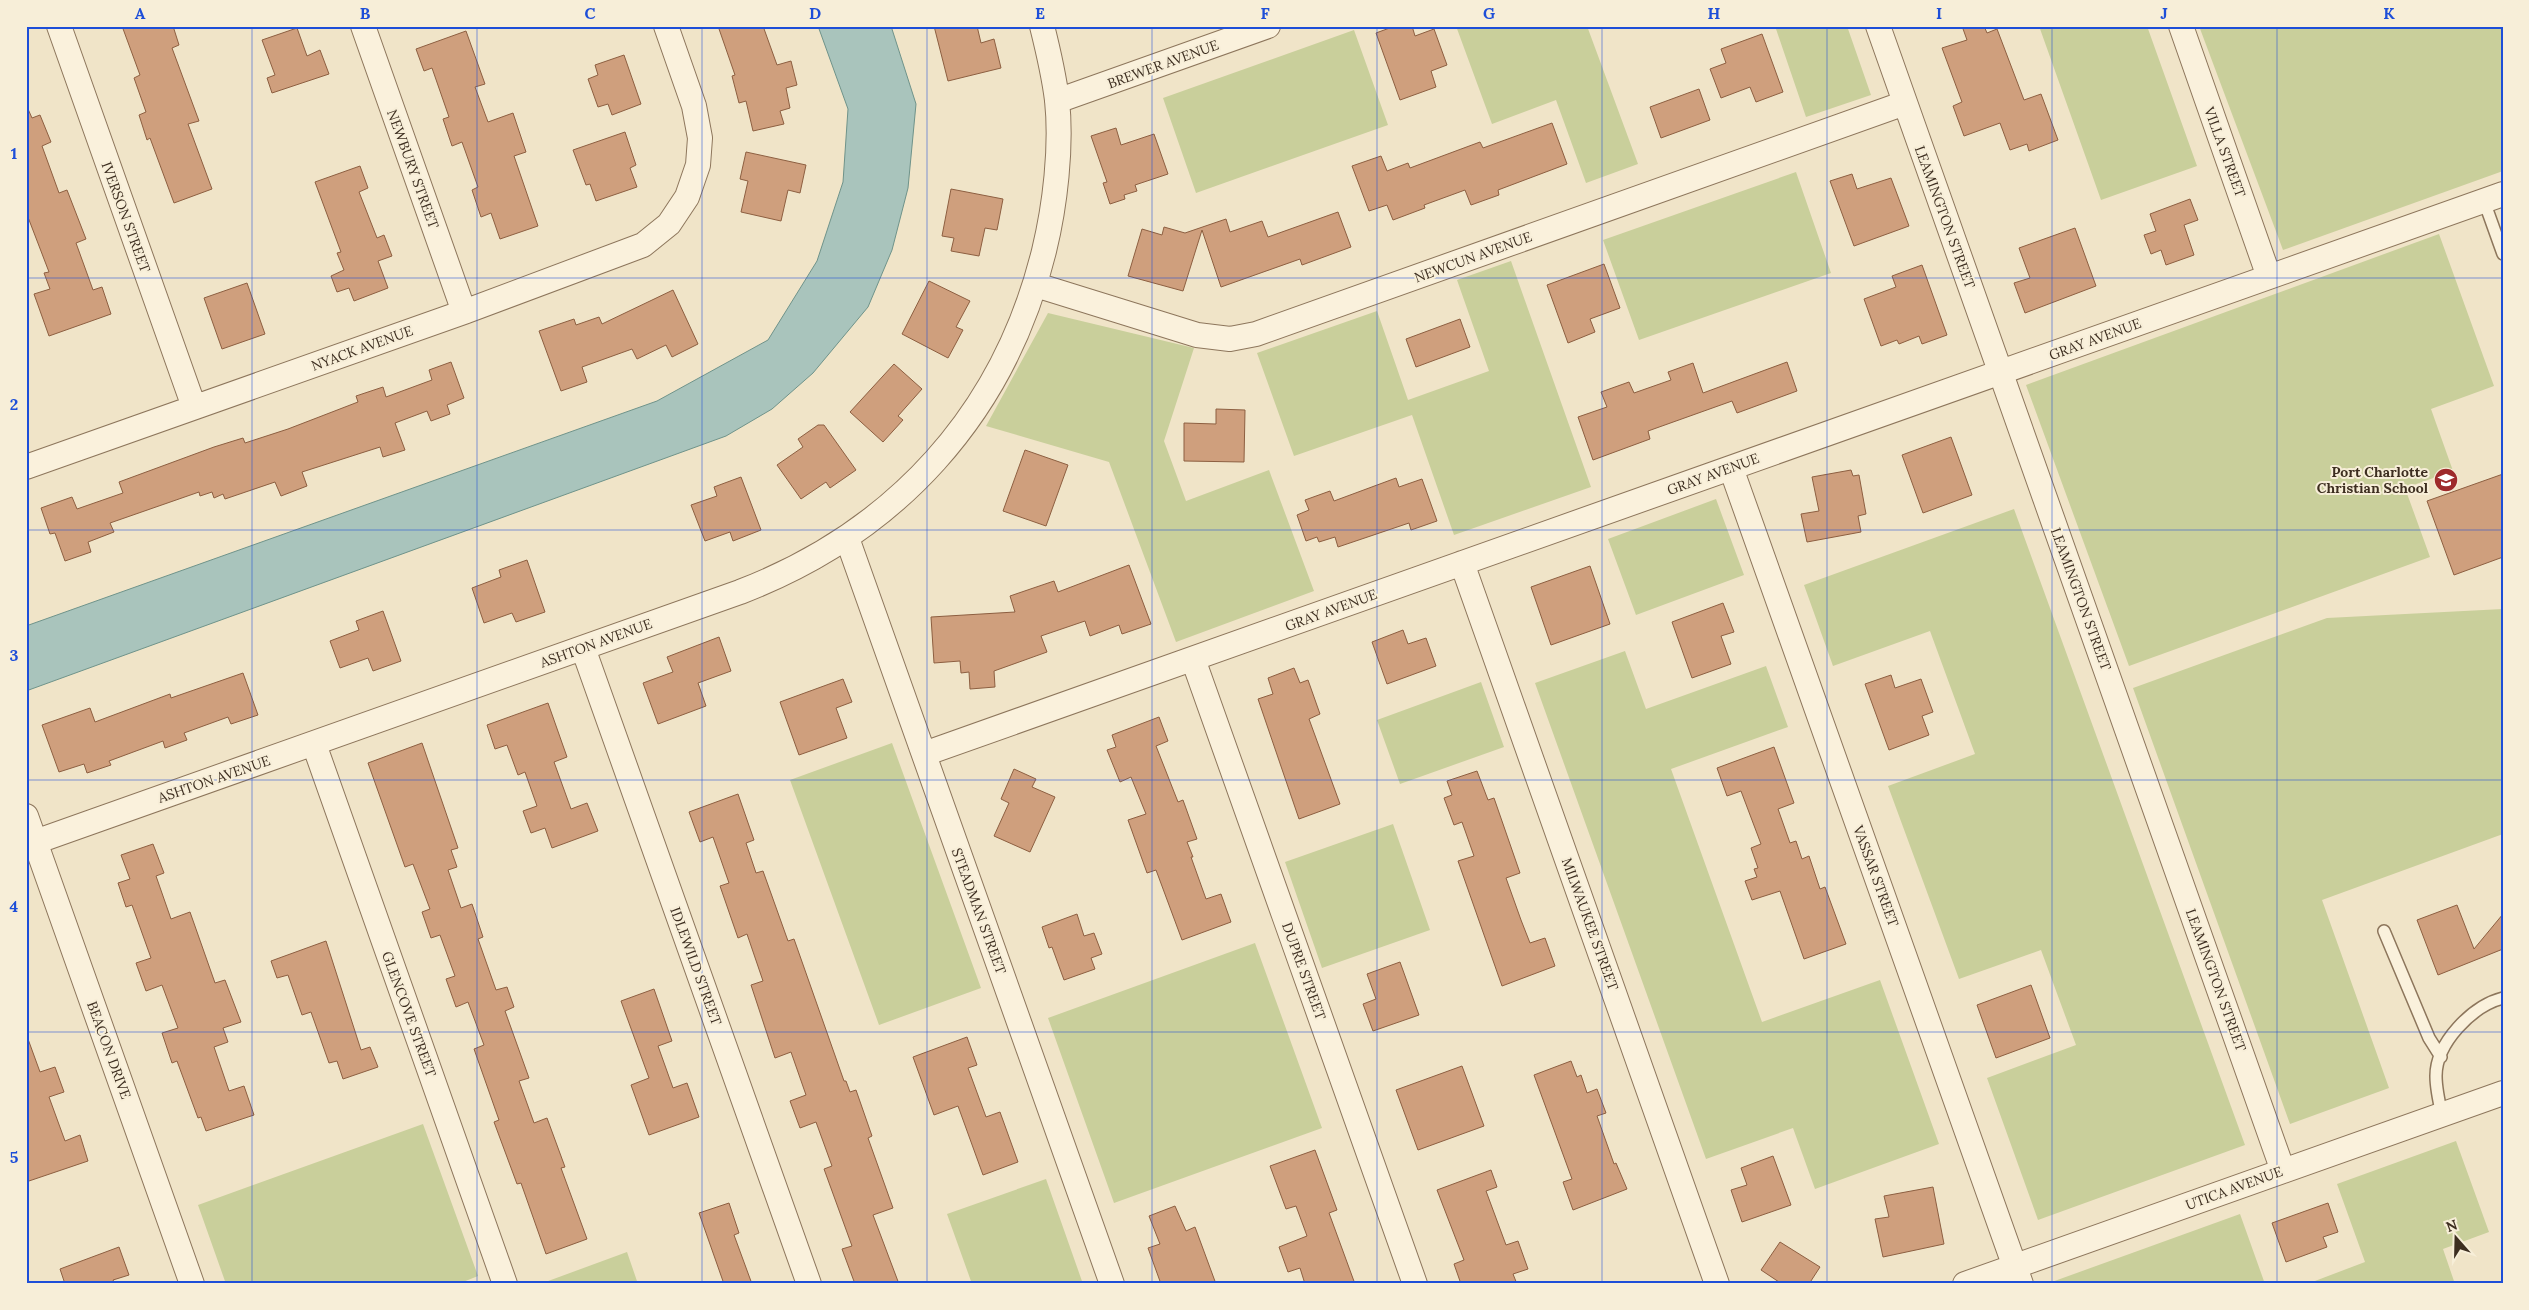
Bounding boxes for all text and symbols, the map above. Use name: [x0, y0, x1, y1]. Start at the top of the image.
text: A: [135, 3, 146, 23]
text: B: [360, 3, 371, 23]
text: C: [584, 3, 596, 23]
text: D: [809, 3, 821, 23]
text: E: [1035, 3, 1045, 23]
text: F: [1260, 3, 1270, 23]
text: G: [1483, 3, 1495, 23]
text: H: [1708, 3, 1721, 23]
text: I: [1936, 3, 1942, 23]
text: J: [2160, 3, 2168, 23]
text: K: [2383, 3, 2395, 23]
street label: BREWER AVENUE: [1105, 35, 1221, 92]
street label: VILLA STREET: [2200, 103, 2250, 200]
street label: NEWBURY STREET: [383, 107, 443, 231]
text: 1: [11, 143, 17, 163]
street label: LEAMINGTON STREET: [1911, 143, 1979, 291]
street label: IVERSON STREET: [98, 159, 154, 275]
street label: NEWCUN AVENUE: [1412, 227, 1534, 287]
street label: GRAY AVENUE: [2046, 314, 2144, 364]
street label: NYACK AVENUE: [309, 321, 416, 375]
text: 2: [10, 394, 18, 414]
street label: GRAY AVENUE: [1664, 449, 1762, 499]
place label: Port Charlotte Christian School: [2317, 463, 2429, 497]
school or university icon: Port Charlotte Christian School: [2433, 467, 2459, 493]
street label: LEAMINGTON STREET: [2047, 525, 2115, 673]
street label: GRAY AVENUE: [1282, 585, 1380, 635]
street label: ASHTON AVENUE: [537, 614, 655, 672]
text: 3: [10, 645, 19, 665]
street label: ASHTON AVENUE: [154, 751, 273, 807]
street label: VASSAR STREET: [1849, 822, 1903, 929]
street label: STEADMAN STREET: [948, 846, 1010, 976]
street label: MILWAUKEE STREET: [1558, 855, 1622, 993]
text: 4: [10, 896, 19, 916]
street label: IDLEWILD STREET: [666, 904, 726, 1028]
street label: LEAMINGTON STREET: [2182, 906, 2250, 1054]
street label: DUPRE STREET: [1278, 920, 1330, 1022]
street label: GLENCOVE STREET: [378, 949, 440, 1079]
street label: BEACON DRIVE: [83, 999, 135, 1102]
text: 5: [10, 1147, 19, 1167]
street label: UTICA AVENUE: [2183, 1162, 2285, 1214]
north arrow: [2432, 1212, 2482, 1262]
text: N: [2443, 1215, 2460, 1236]

